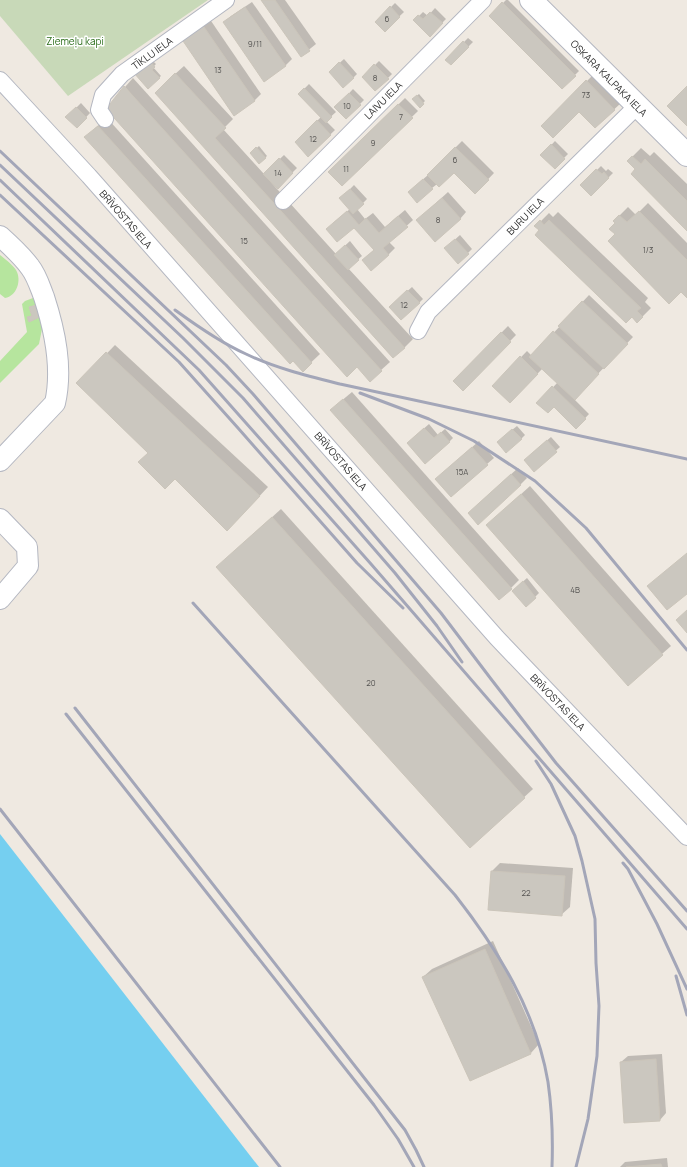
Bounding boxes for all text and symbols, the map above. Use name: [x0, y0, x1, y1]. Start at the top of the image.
house number: 6: [385, 13, 390, 24]
street label: TĪKLU IELA: [129, 33, 176, 73]
park label: Ziemeļu kapi: [46, 34, 104, 48]
street label: OSKARA KALPAKA IELA: [568, 37, 651, 120]
house number: 9/11: [248, 38, 262, 49]
house number: 13: [214, 64, 222, 75]
house number: 8: [373, 72, 378, 83]
street label: LAIVU IELA: [361, 78, 405, 122]
house number: 73: [582, 89, 590, 100]
house number: 10: [343, 100, 351, 111]
house number: 7: [399, 111, 403, 122]
house number: 12: [309, 133, 317, 144]
house number: 9: [371, 137, 376, 148]
house number: 6: [453, 154, 458, 165]
house number: 11: [343, 163, 349, 174]
house number: 14: [274, 167, 282, 178]
street label: BRĪVOSTAS IELA: [97, 187, 156, 252]
street label: BURU IELA: [503, 194, 547, 238]
house number: 8: [436, 214, 441, 225]
house number: 15: [240, 235, 248, 246]
house number: 1/3: [643, 244, 653, 255]
house number: 12: [400, 299, 408, 310]
street label: BRĪVOSTAS IELA: [312, 429, 371, 494]
house number: 15A: [456, 466, 468, 477]
house number: 4B: [570, 584, 580, 595]
street label: BRĪVOSTAS IELA: [527, 671, 589, 734]
house number: 20: [366, 677, 376, 688]
house number: 22: [521, 887, 531, 898]

